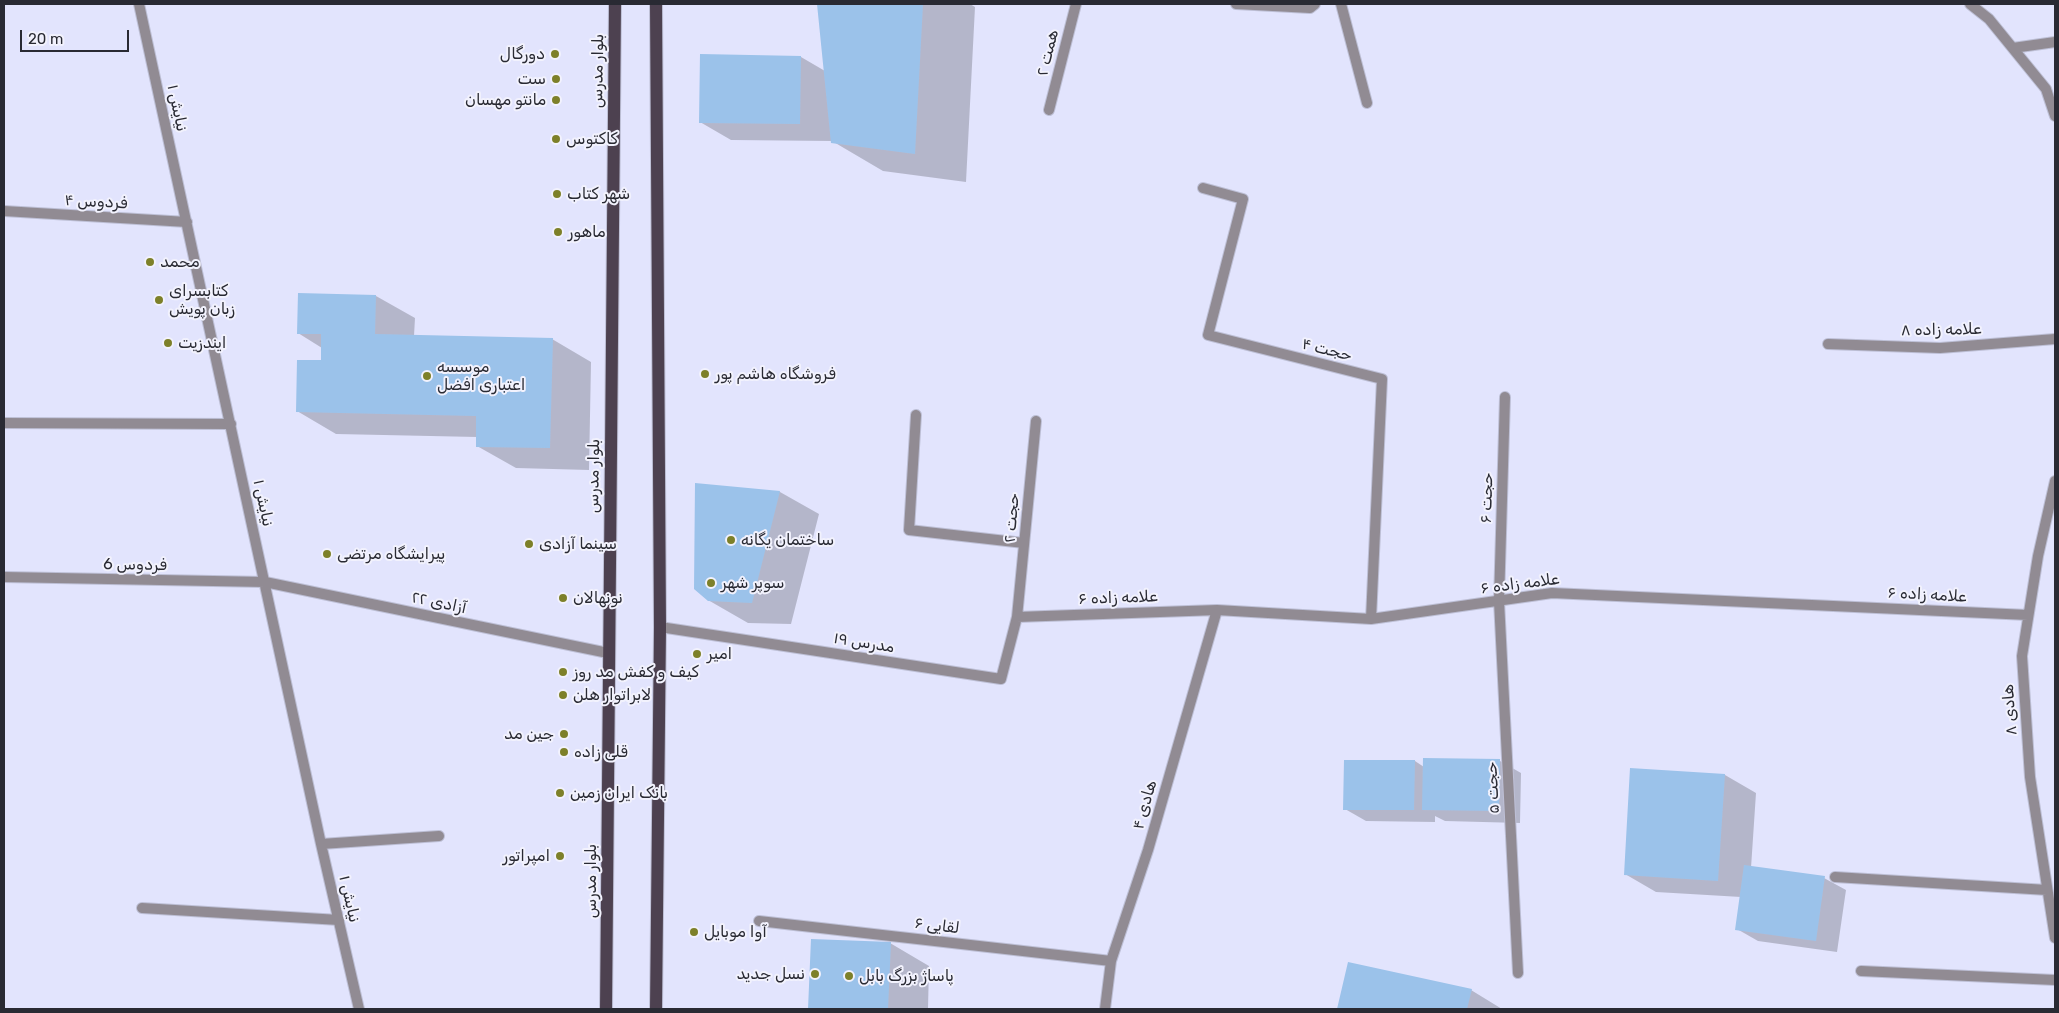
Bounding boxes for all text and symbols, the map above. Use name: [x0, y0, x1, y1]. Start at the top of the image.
scale bar: [22, 20, 131, 52]
street label: همت ۲: [1033, 28, 1063, 78]
text: 20 m: [28, 30, 63, 48]
street label: بلوار مدرس: [588, 34, 608, 108]
place label: دورگال: [500, 44, 545, 64]
marker: دورگال: [549, 48, 561, 60]
place label: ست: [517, 69, 546, 89]
marker: ست: [550, 73, 562, 85]
street label: نیایش ۱: [163, 83, 191, 133]
place label: مانتو مهسان: [465, 90, 546, 110]
marker: مانتو مهسان: [550, 94, 562, 106]
place label: کاکتوس: [566, 129, 618, 149]
marker: کاکتوس: [550, 133, 562, 145]
place label: شهر کتاب: [567, 184, 630, 204]
marker: شهر کتاب: [551, 188, 563, 200]
street label: فردوس ۴: [64, 191, 128, 213]
place label: ماهور: [568, 222, 606, 242]
marker: ماهور: [552, 226, 564, 238]
place label: محمد: [160, 252, 200, 272]
marker: محمد: [144, 256, 156, 268]
place label: کتابسرای زبان پویش: [169, 281, 235, 319]
marker: کتابسرای زبان پویش: [153, 294, 165, 306]
street label: علامه زاده ۸: [1900, 320, 1982, 340]
place label: ایندزیت: [178, 333, 226, 353]
street label: حجت ۴: [1300, 334, 1354, 366]
marker: ایندزیت: [162, 337, 174, 349]
place label: موسسه اعتباری افضل: [437, 357, 525, 395]
place label: فروشگاه هاشم پور: [715, 364, 836, 384]
marker: فروشگاه هاشم پور: [699, 368, 711, 380]
marker: موسسه اعتباری افضل: [421, 370, 433, 382]
street label: بلوار مدرس: [584, 439, 604, 513]
street label: حجت ۶: [1477, 472, 1497, 524]
street label: نیایش ۱: [249, 478, 277, 528]
street label: حجت ۲: [1000, 492, 1024, 544]
place label: ساختمان یگانه: [741, 530, 834, 550]
place label: سینما آزادی: [539, 534, 617, 554]
marker: ساختمان یگانه: [725, 534, 737, 546]
marker: سینما آزادی: [523, 538, 535, 550]
place label: پیرایشگاه مرتضی: [337, 544, 445, 564]
marker: پیرایشگاه مرتضی: [321, 548, 333, 560]
street label: فردوس 6: [103, 555, 167, 575]
street label: علامه زاده ۶: [1479, 570, 1561, 598]
place label: سوپر شهر: [721, 573, 784, 593]
marker: سوپر شهر: [705, 577, 717, 589]
street label: علامه زاده ۶: [1887, 583, 1967, 607]
street label: علامه زاده ۶: [1078, 587, 1158, 609]
street label: آزادی ٢٢: [410, 588, 468, 618]
place label: نونهالان: [573, 588, 623, 608]
marker: نونهالان: [557, 592, 569, 604]
street label: مدرس ۱۹: [832, 629, 896, 657]
place label: امیر: [707, 644, 732, 664]
marker: امیر: [691, 648, 703, 660]
place label: کیف و کفش مد روز: [573, 662, 699, 682]
marker: کیف و کفش مد روز: [557, 666, 569, 678]
street label: هادی ۸: [1999, 684, 2021, 736]
place label: لابراتوار هلن: [573, 685, 651, 705]
marker: لابراتوار هلن: [557, 689, 569, 701]
place label: جین مد: [504, 724, 554, 744]
marker: جین مد: [558, 728, 570, 740]
place label: قلی زاده: [574, 742, 628, 762]
marker: قلی زاده: [558, 746, 570, 758]
street label: حجت ۵: [1482, 761, 1504, 815]
street label: هادی ۴: [1129, 778, 1161, 832]
place label: بانک ایران زمین: [570, 783, 668, 803]
marker: بانک ایران زمین: [554, 787, 566, 799]
street label: بلوار مدرس: [581, 844, 601, 918]
place label: امپراتور: [503, 846, 550, 866]
marker: امپراتور: [554, 850, 566, 862]
street label: نیایش ۱: [334, 874, 364, 924]
street label: لقایی ۶: [913, 914, 961, 938]
place label: آوا موبایل: [704, 922, 767, 942]
marker: آوا موبایل: [688, 926, 700, 938]
place label: نسل جدید: [736, 964, 805, 984]
place label: پاساژ بزرگ بابل: [859, 966, 954, 986]
marker: نسل جدید: [809, 968, 821, 980]
marker: پاساژ بزرگ بابل: [843, 970, 855, 982]

